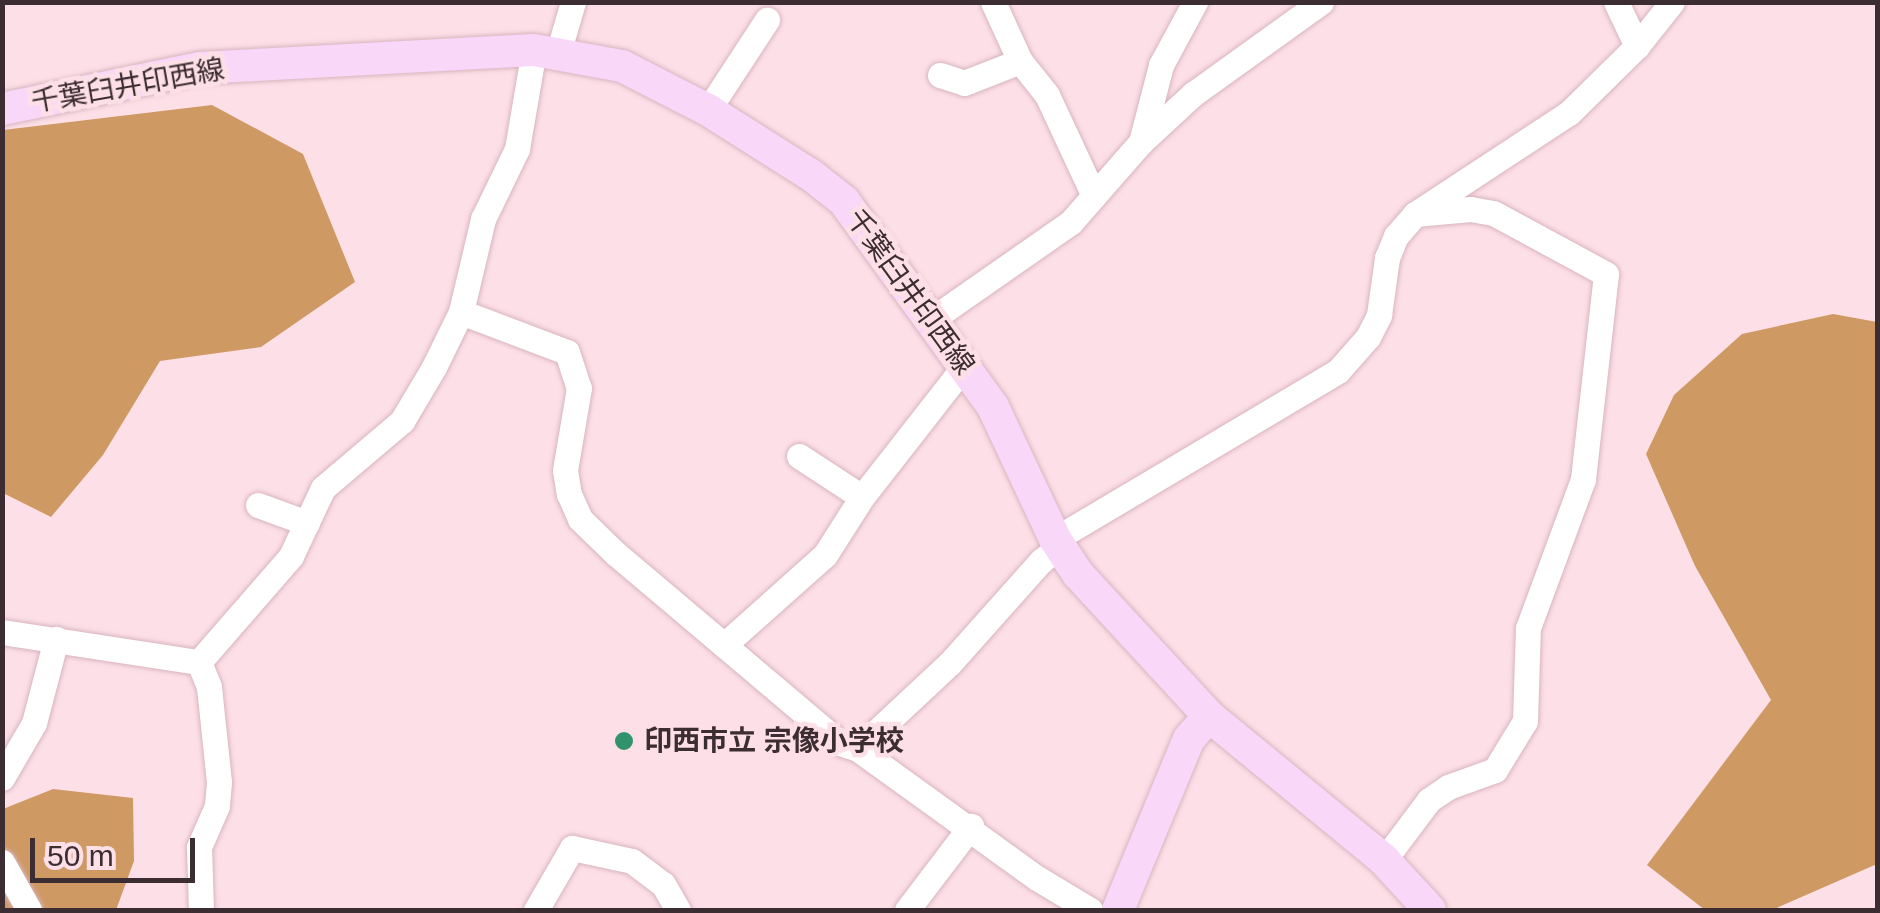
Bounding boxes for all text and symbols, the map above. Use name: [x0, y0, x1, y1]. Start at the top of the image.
street label: 千葉臼井印西線: [29, 52, 227, 120]
street label: 千葉臼井印西線: [839, 203, 981, 381]
place label: 印西市立 宗像小学校: [644, 724, 904, 758]
marker: 印西市立 宗像小学校: [613, 730, 635, 752]
scale bar: [35, 818, 200, 880]
text: 50 m: [47, 839, 114, 872]

